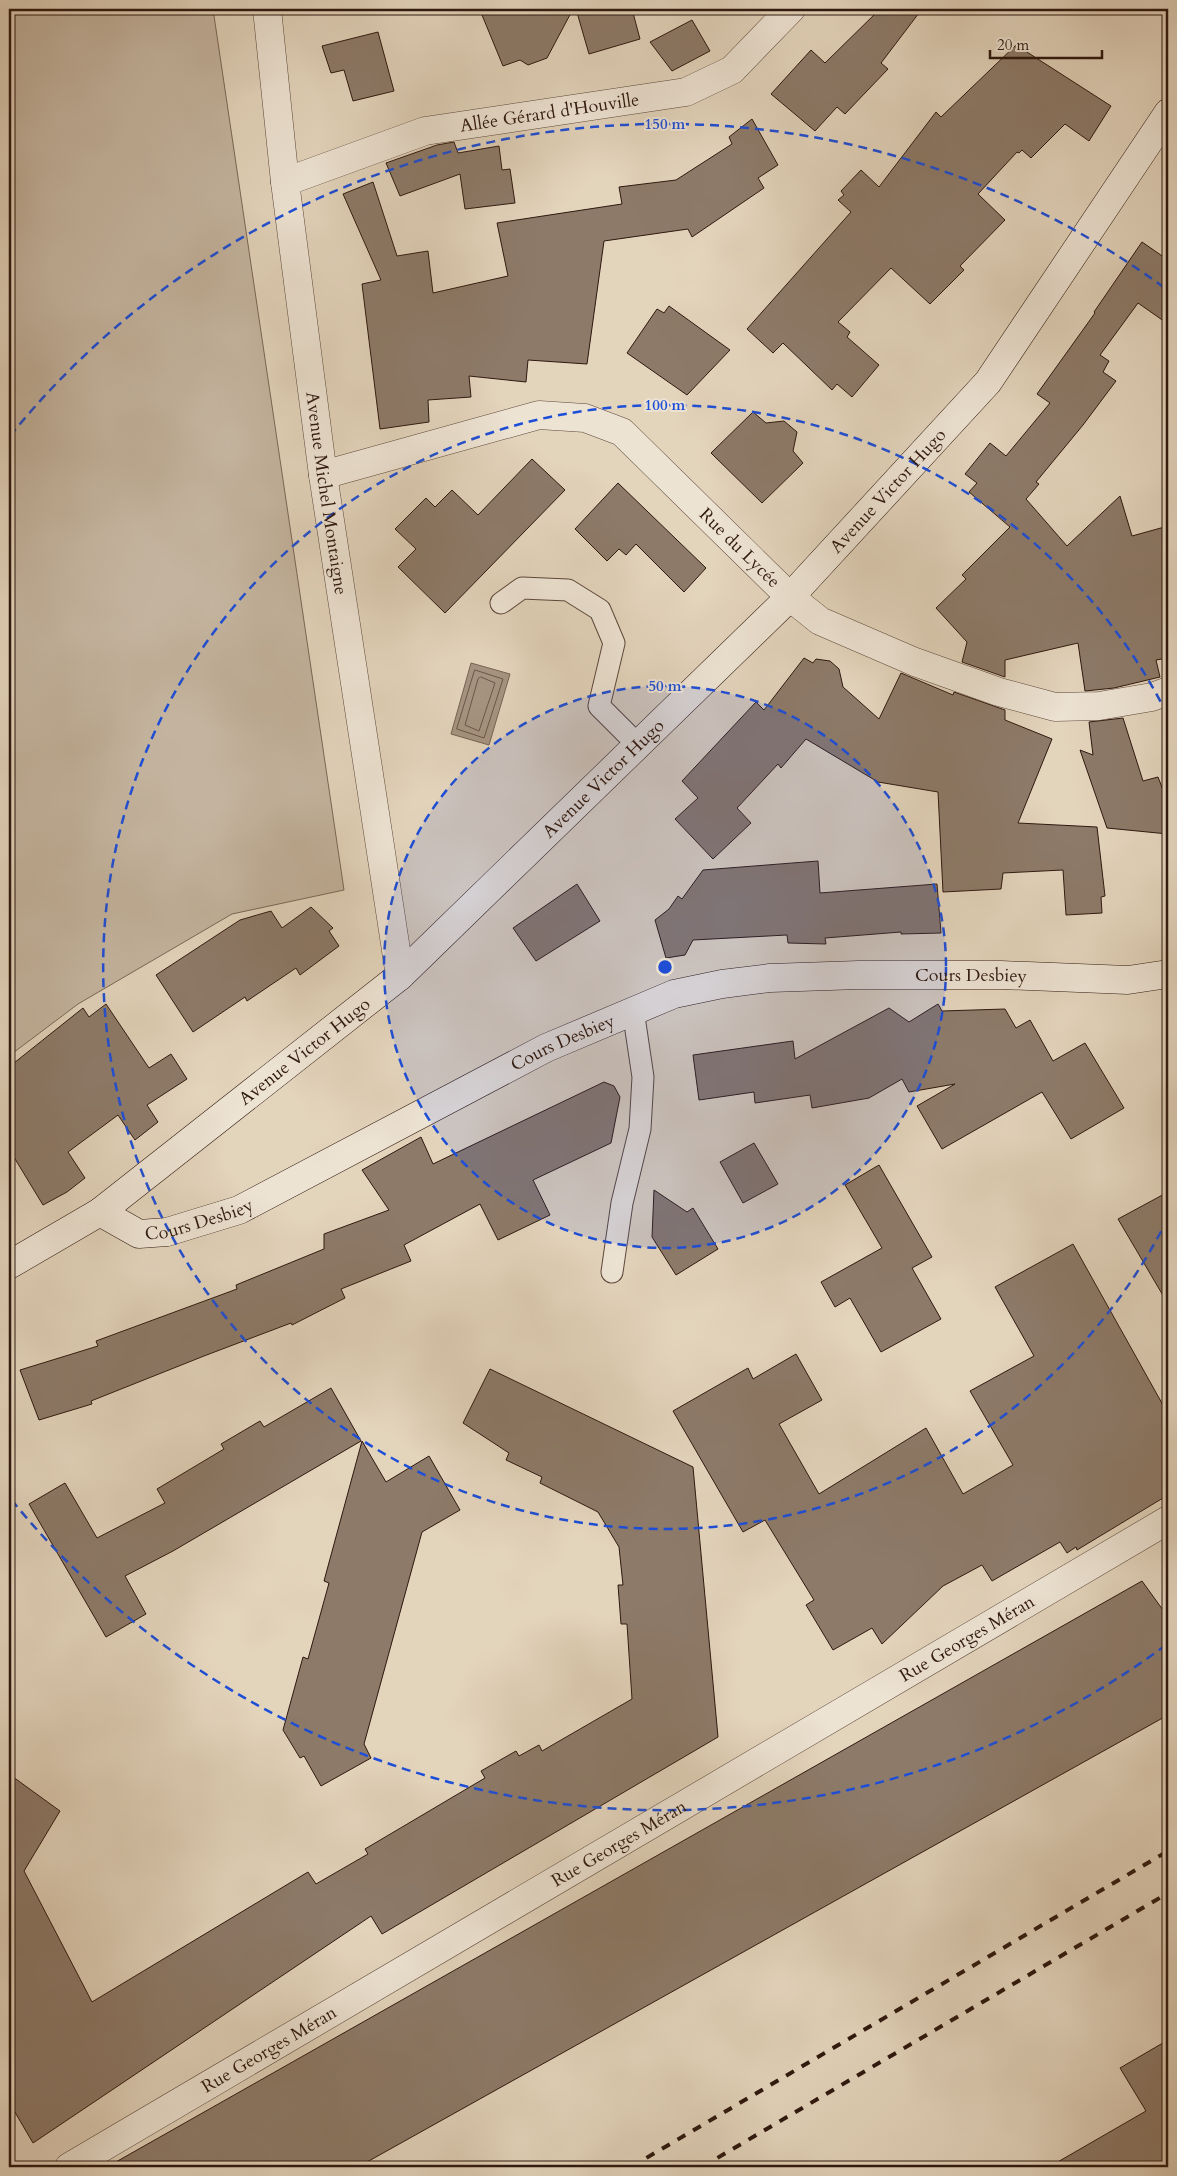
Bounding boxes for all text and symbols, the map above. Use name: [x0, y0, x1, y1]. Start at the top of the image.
scale bar: [990, 28, 1102, 60]
text: 20 m: [997, 35, 1029, 55]
street label: Allée Gérard d'Houville: [458, 87, 641, 139]
text: 150 m: [645, 114, 686, 134]
street label: Avenue Michel Montaigne: [299, 390, 353, 597]
text: 100 m: [645, 395, 686, 415]
street label: Avenue Victor Hugo: [824, 423, 952, 559]
street label: Rue du Lycée: [693, 502, 786, 594]
text: 50 m: [648, 676, 682, 696]
street label: Avenue Victor Hugo: [537, 714, 670, 844]
centre of rings: [656, 958, 674, 976]
street label: Cours Desbiey: [915, 963, 1028, 989]
street label: Avenue Victor Hugo: [234, 992, 376, 1111]
street label: Cours Desbiey: [506, 1008, 619, 1078]
street label: Cours Desbiey: [144, 1192, 258, 1247]
street label: Rue Georges Méran: [895, 1589, 1040, 1688]
street label: Rue Georges Méran: [547, 1794, 692, 1893]
street label: Rue Georges Méran: [197, 2000, 342, 2099]

